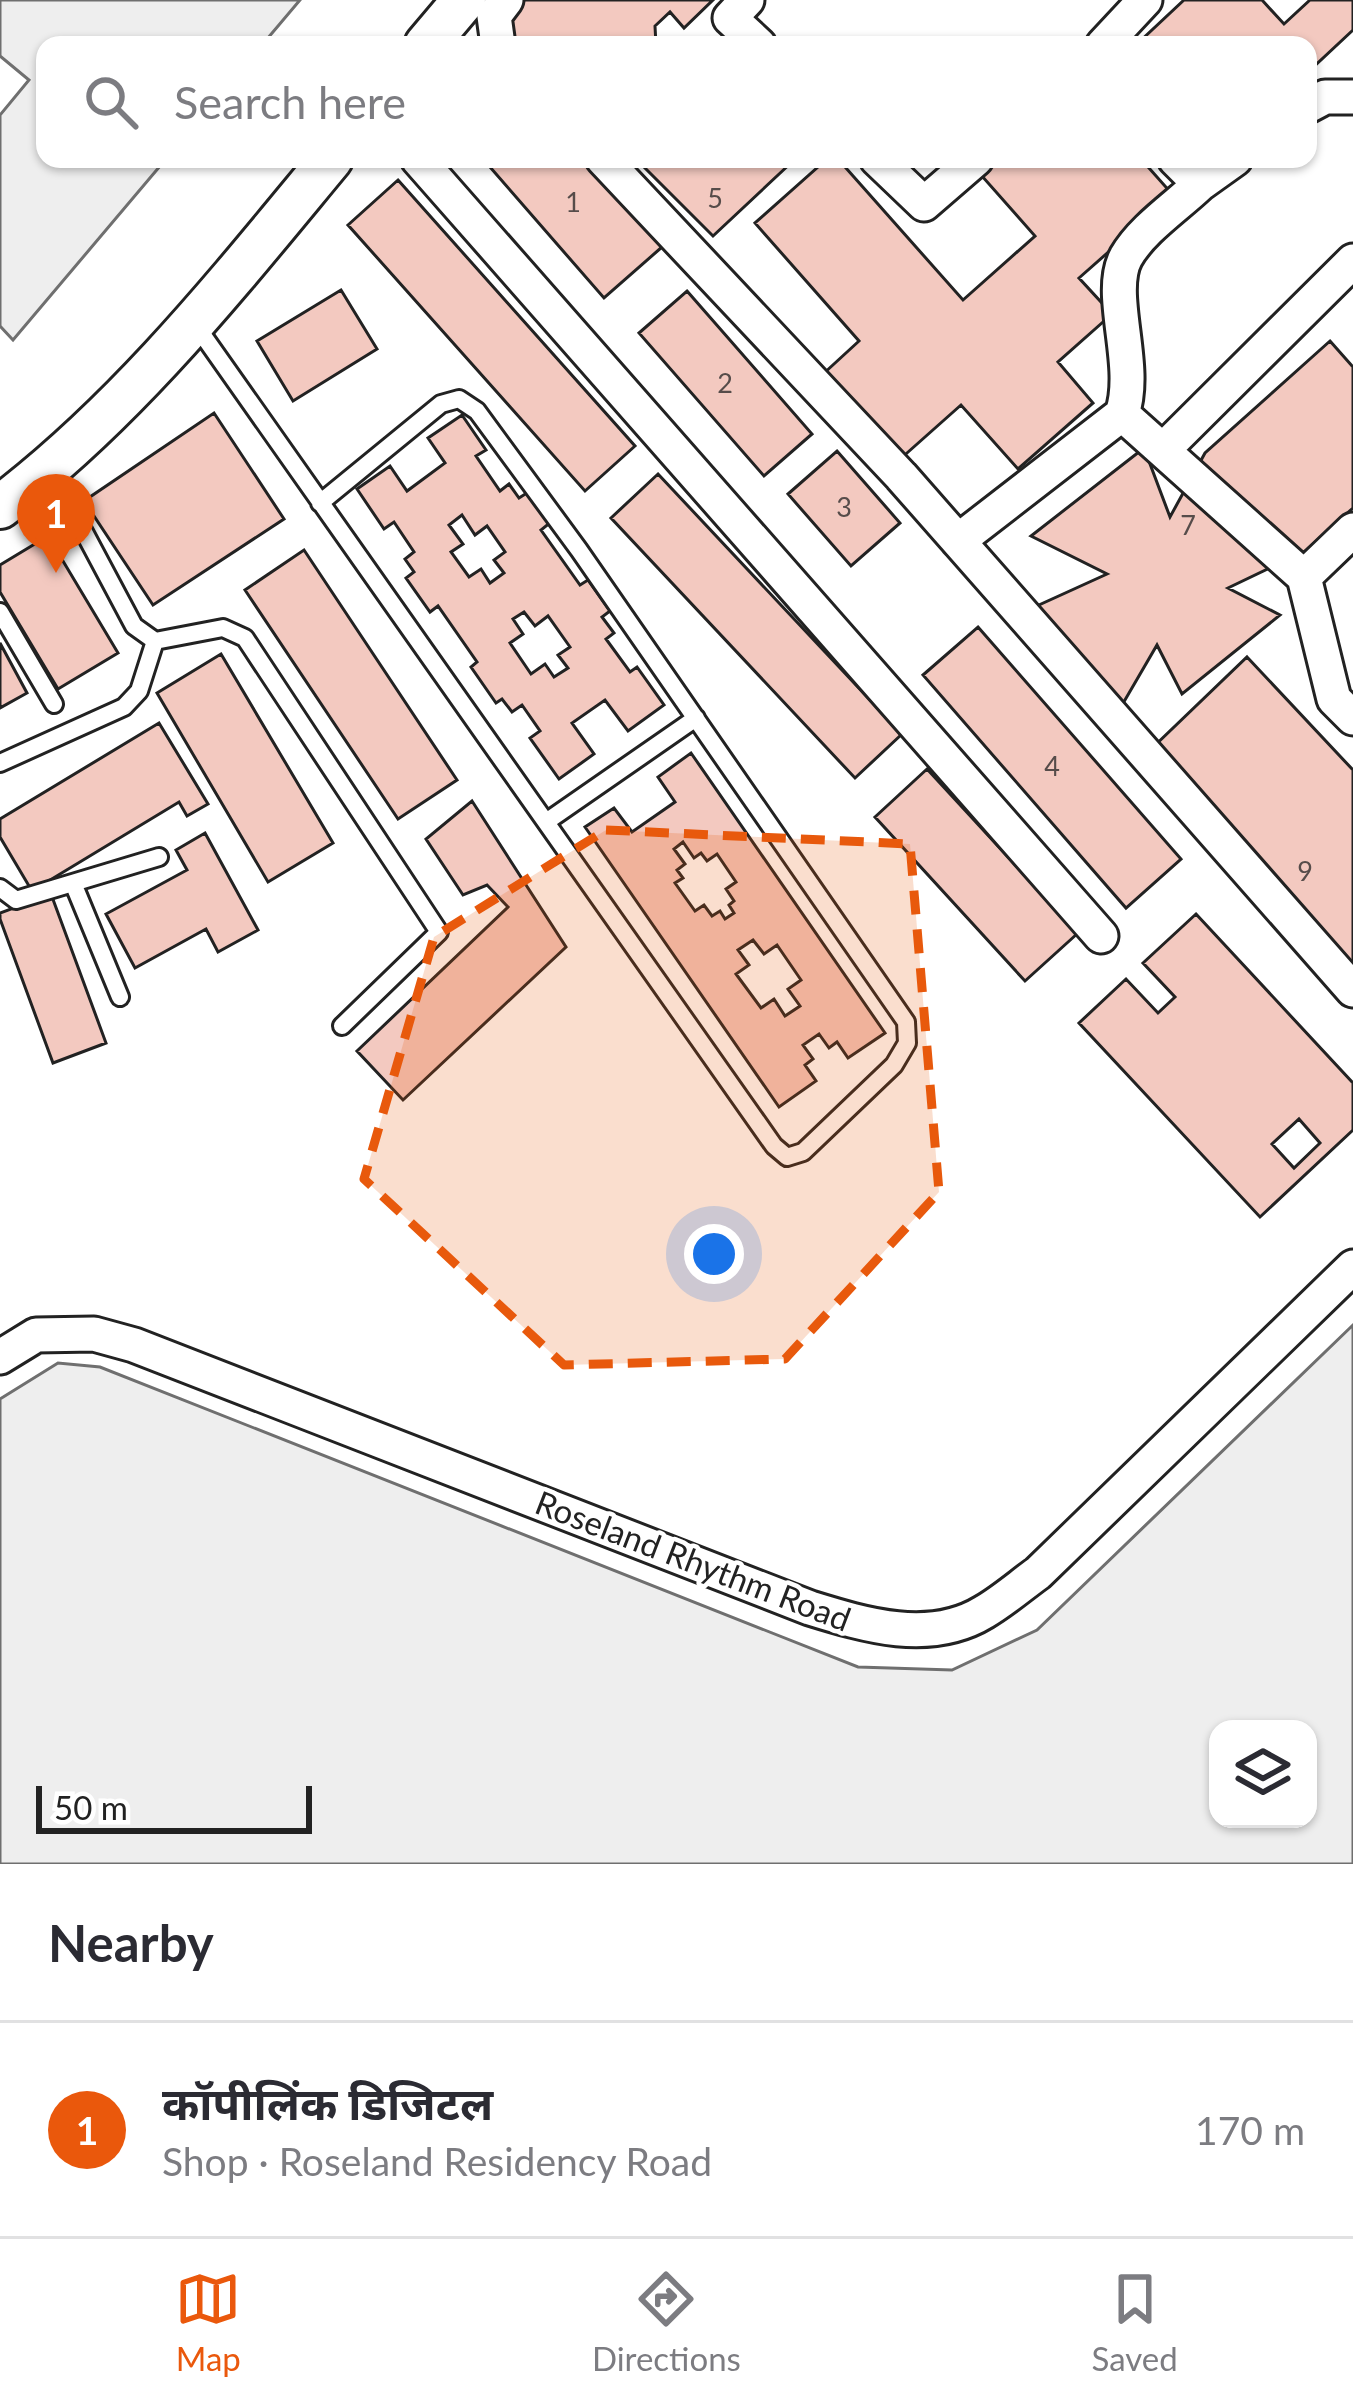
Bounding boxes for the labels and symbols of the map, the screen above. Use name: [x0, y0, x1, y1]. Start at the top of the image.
house number: 5: [707, 181, 723, 214]
house number: 1: [565, 185, 581, 218]
house number: 2: [717, 366, 733, 399]
pin: 1: [17, 474, 95, 573]
house number: 3: [836, 490, 852, 523]
house number: 7: [1180, 508, 1196, 541]
house number: 4: [1044, 749, 1060, 782]
house number: 9: [1297, 854, 1313, 887]
your location: [684, 1224, 744, 1284]
street label: Roseland Rhythm Road: [530, 1482, 856, 1639]
scale bar: [36, 1780, 312, 1833]

